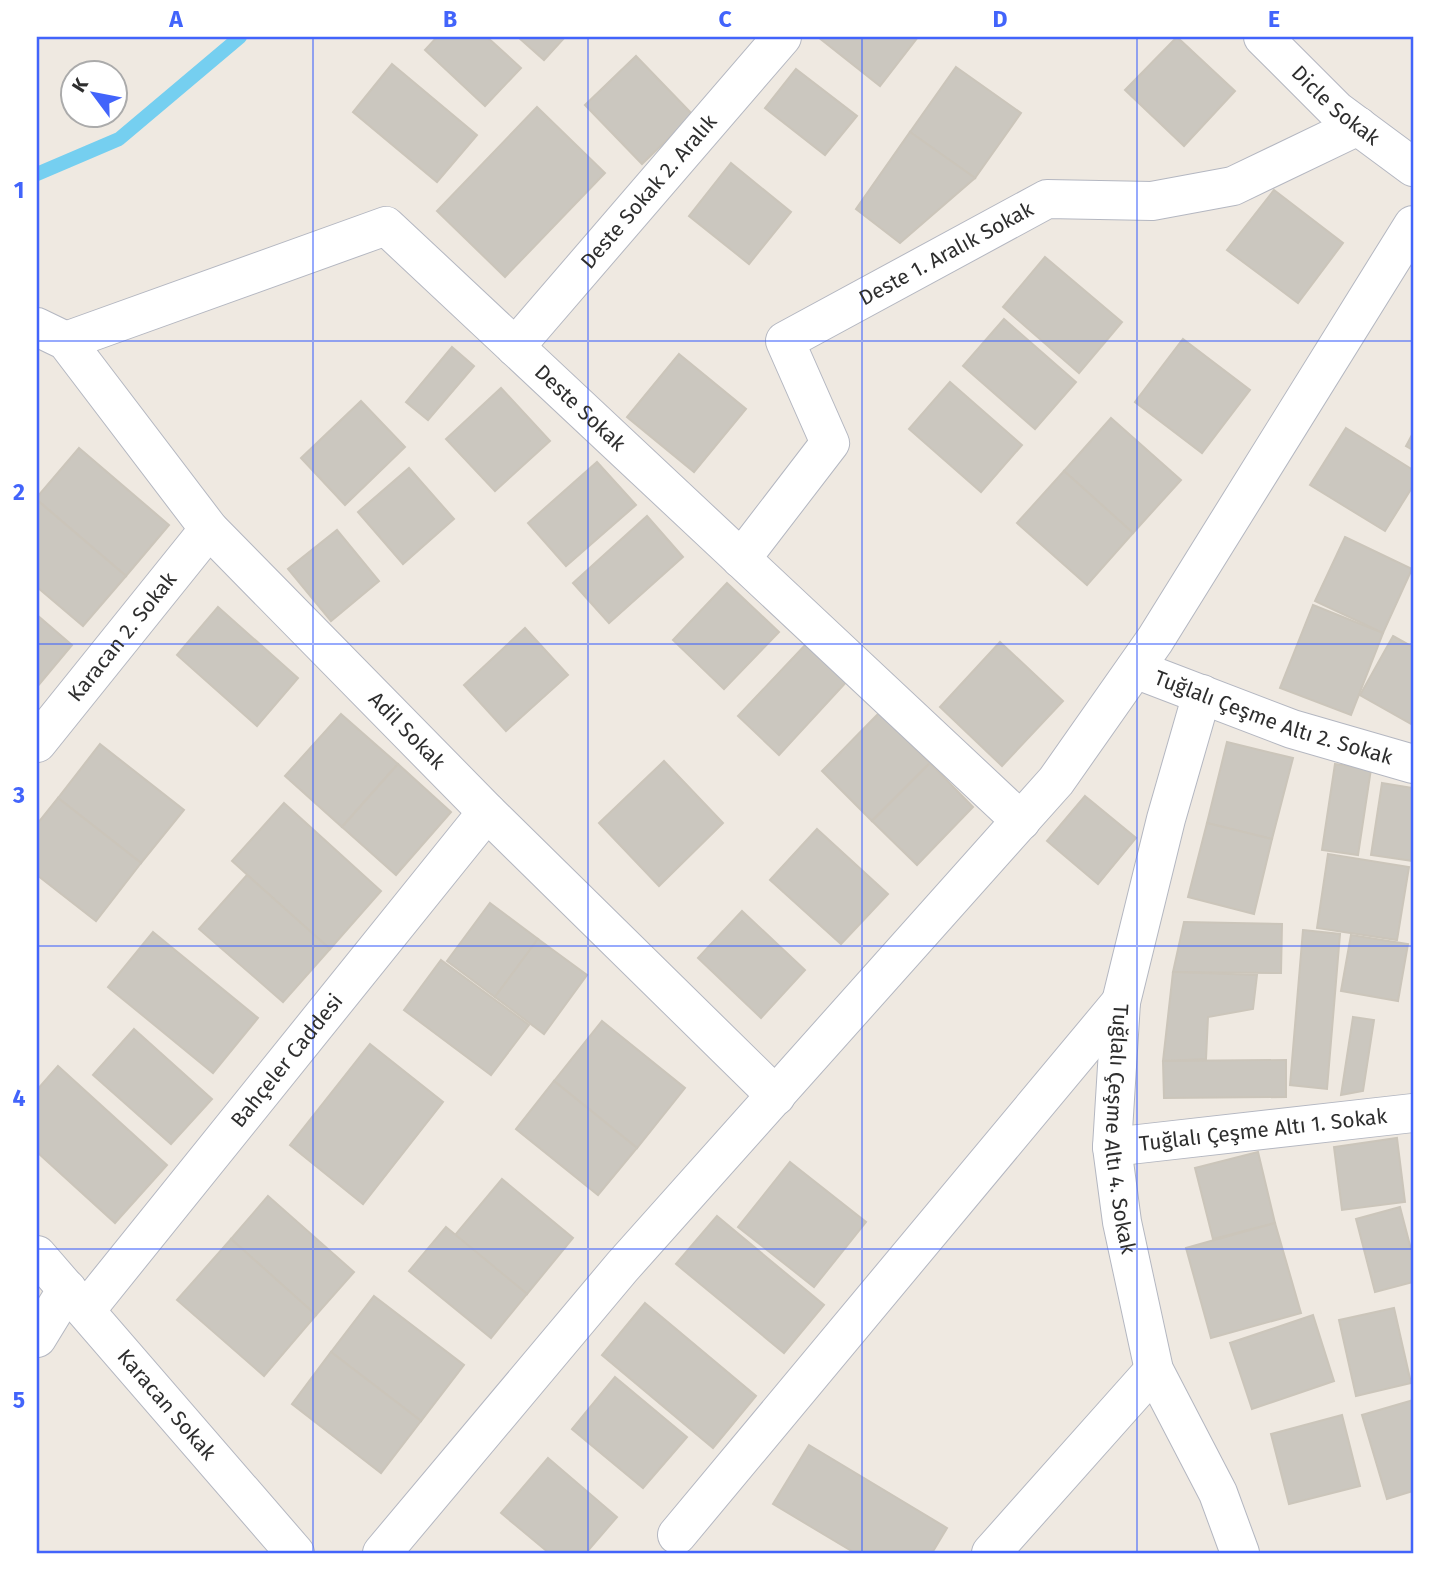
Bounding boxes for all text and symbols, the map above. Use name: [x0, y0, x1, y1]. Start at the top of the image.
text: A: [168, 5, 183, 33]
text: B: [443, 5, 457, 33]
text: C: [718, 5, 732, 33]
text: D: [993, 5, 1008, 33]
text: E: [1268, 5, 1280, 33]
north arrow: [60, 60, 130, 130]
street label: Dicle Sokak: [1286, 60, 1385, 151]
text: K: [67, 73, 93, 96]
street label: Deste Sokak 2. Aralık: [575, 109, 723, 274]
text: 1: [14, 176, 24, 204]
street label: Deste 1. Aralık Sokak: [855, 196, 1038, 311]
street label: Deste Sokak: [529, 359, 631, 457]
text: 2: [13, 478, 25, 506]
street label: Karacan 2. Sokak: [62, 567, 182, 707]
street label: Tuğlalı Çeşme Altı 2. Sokak: [1151, 665, 1396, 770]
street label: Adil Sokak: [363, 686, 451, 775]
text: 3: [12, 781, 25, 809]
street label: Bahçeler Caddesi: [225, 989, 348, 1133]
street label: Tuğlalı Çeşme Altı 4. Sokak: [1099, 1003, 1142, 1256]
text: 4: [13, 1084, 26, 1112]
street label: Tuğlalı Çeşme Altı 1. Sokak: [1138, 1103, 1389, 1157]
street label: Karacan Sokak: [112, 1344, 222, 1466]
text: 5: [13, 1386, 25, 1414]

